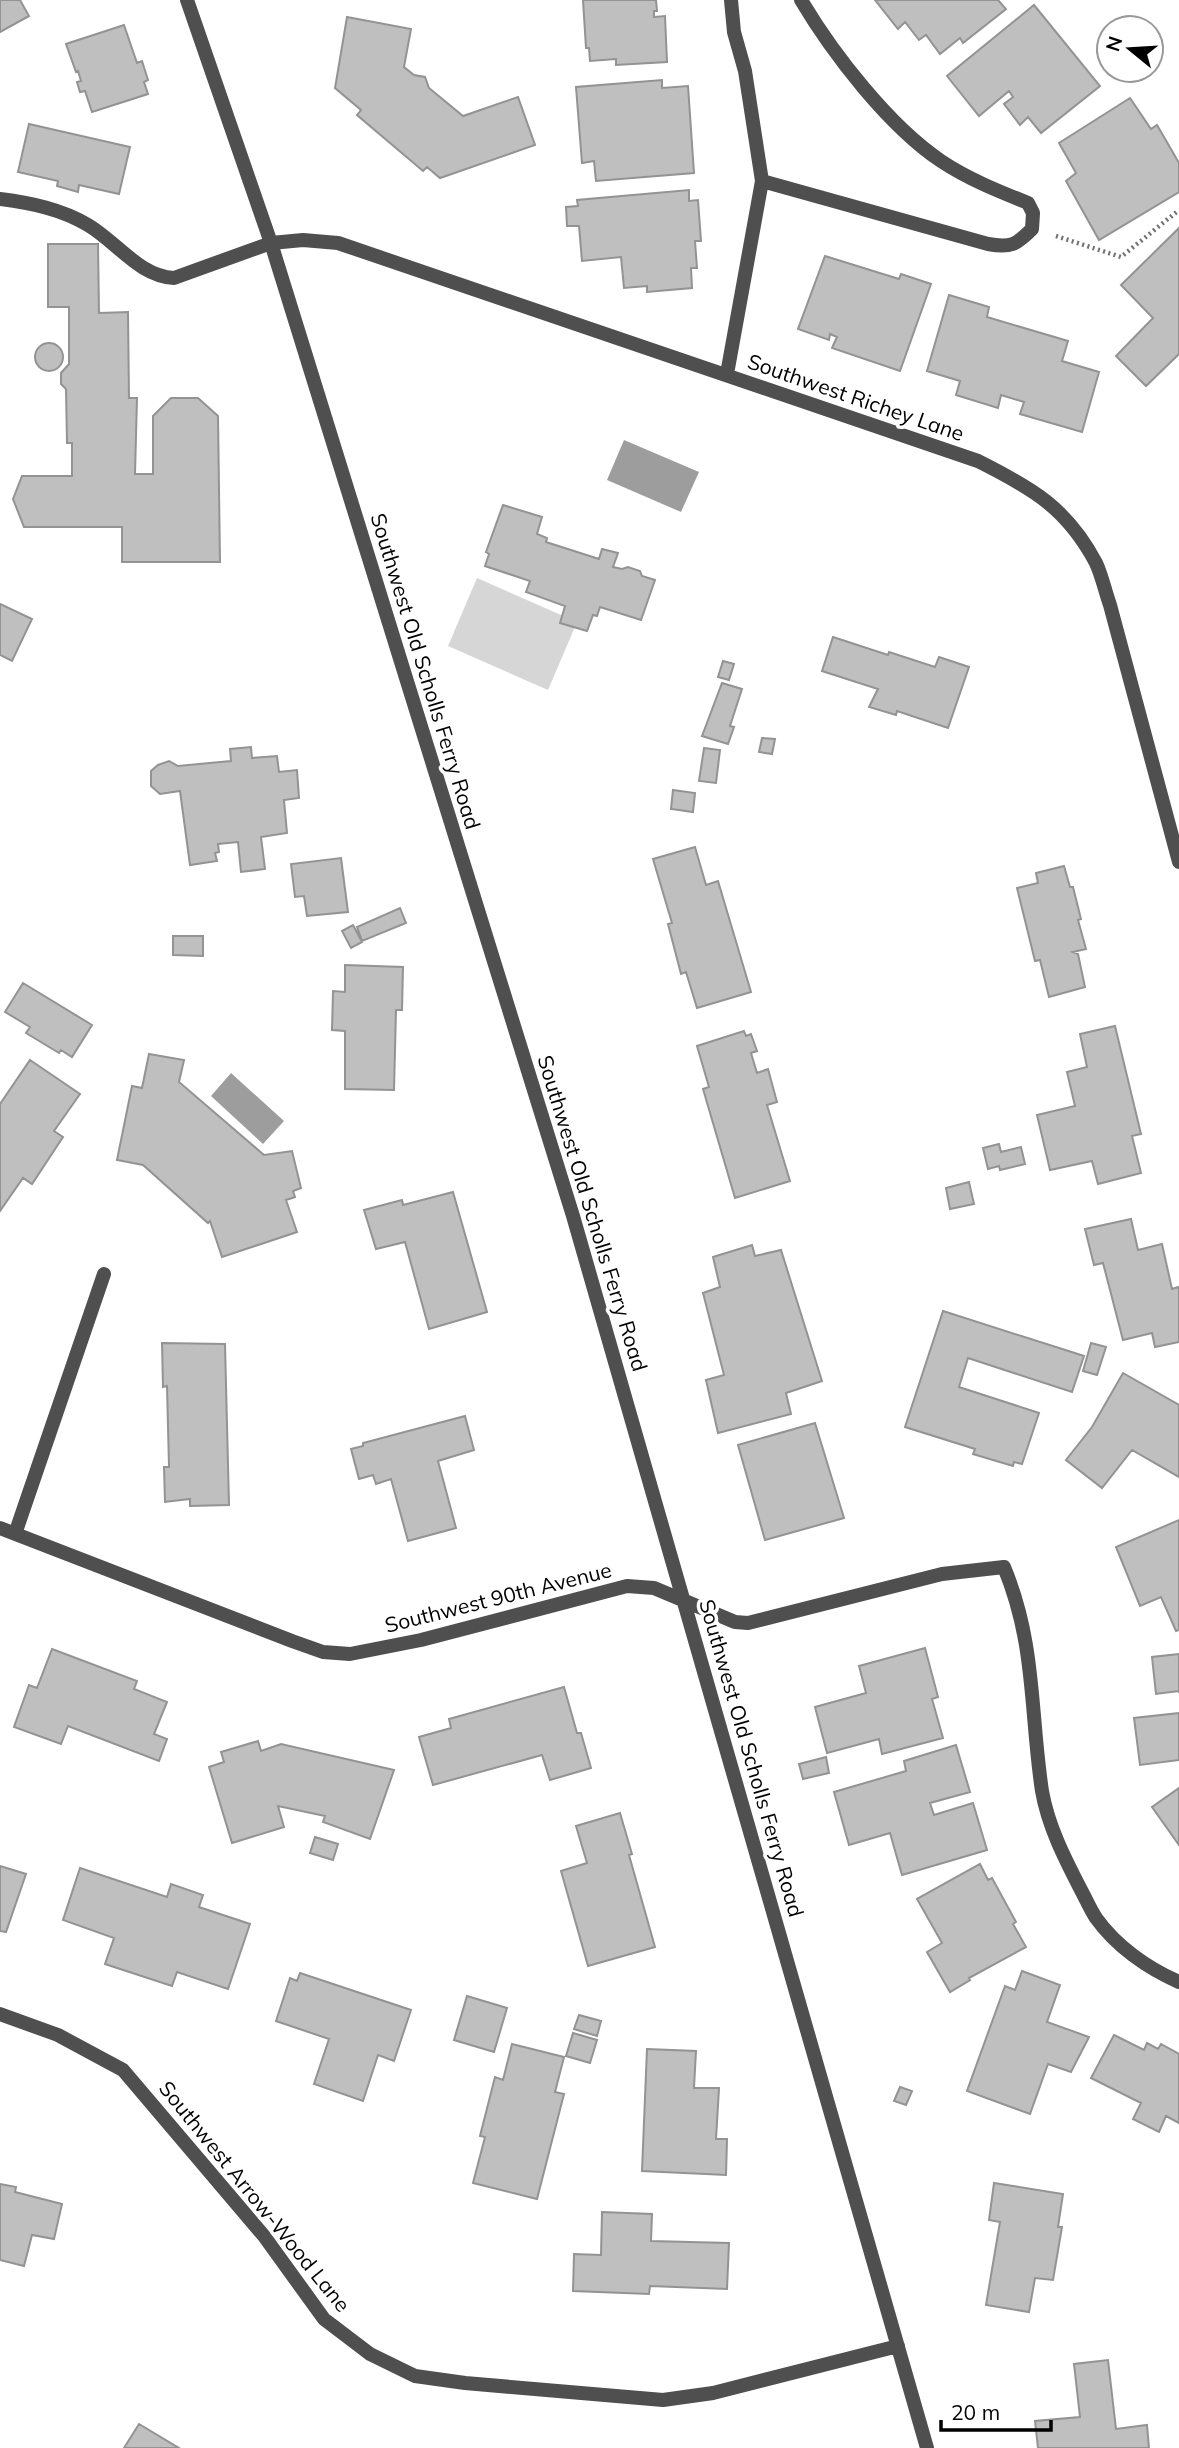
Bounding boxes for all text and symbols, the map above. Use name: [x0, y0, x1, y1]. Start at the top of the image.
north arrow: [1095, 14, 1165, 84]
text: N: [1100, 33, 1127, 54]
street label: Southwest Richey Lane: [744, 348, 968, 446]
street label: Southwest Old Scholls Ferry Road: [365, 510, 487, 832]
street label: Southwest Old Scholls Ferry Road: [532, 1052, 654, 1374]
street label: Southwest 90th Avenue: [382, 1556, 614, 1638]
street label: Southwest Old Scholls Ferry Road: [694, 1596, 810, 1920]
street label: Southwest Arrow-Wood Lane: [154, 2075, 356, 2317]
scale bar: [941, 2388, 1051, 2432]
text: 20 m: [951, 2399, 1000, 2425]

